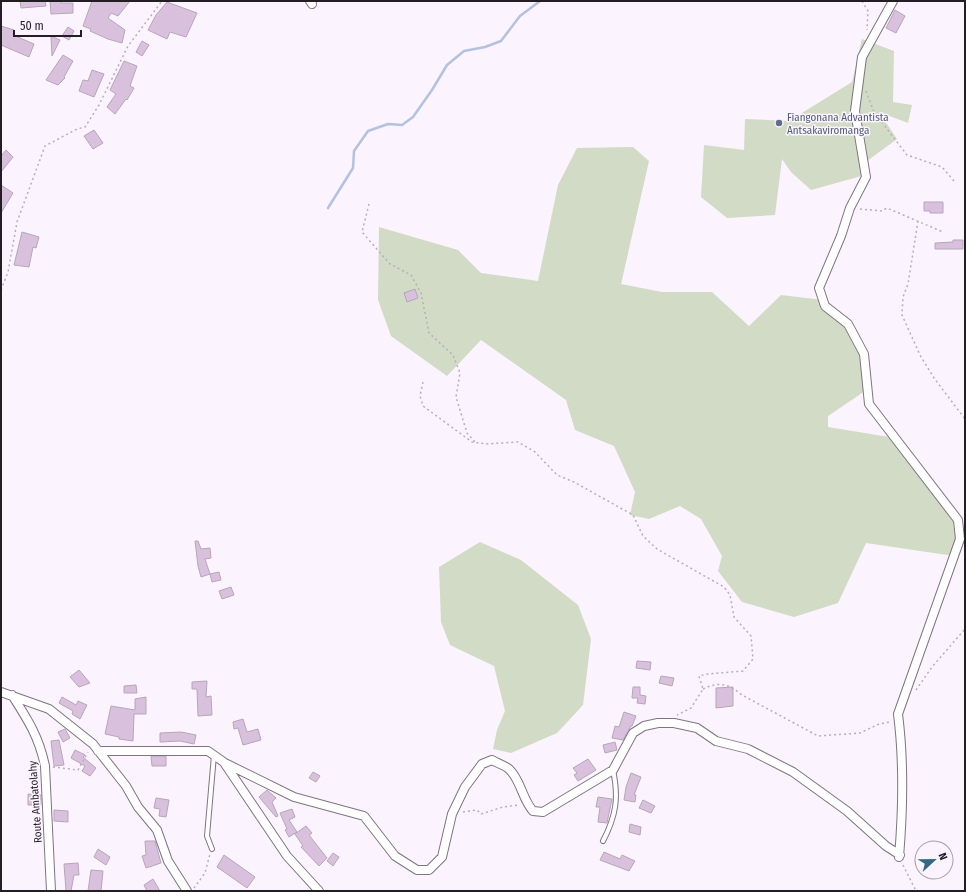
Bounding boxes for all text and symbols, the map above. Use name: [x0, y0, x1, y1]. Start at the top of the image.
scale bar: [14, 12, 81, 38]
text: 50 m: [20, 19, 44, 33]
place label: Fiangonana Advantista Antsakaviromanga: [787, 111, 889, 137]
marker: Fiangonana Advantista Antsakaviromanga: [774, 118, 784, 128]
street label: Route Ambatolahy: [26, 760, 45, 843]
north arrow: [914, 840, 954, 880]
text: N: [936, 851, 950, 862]

